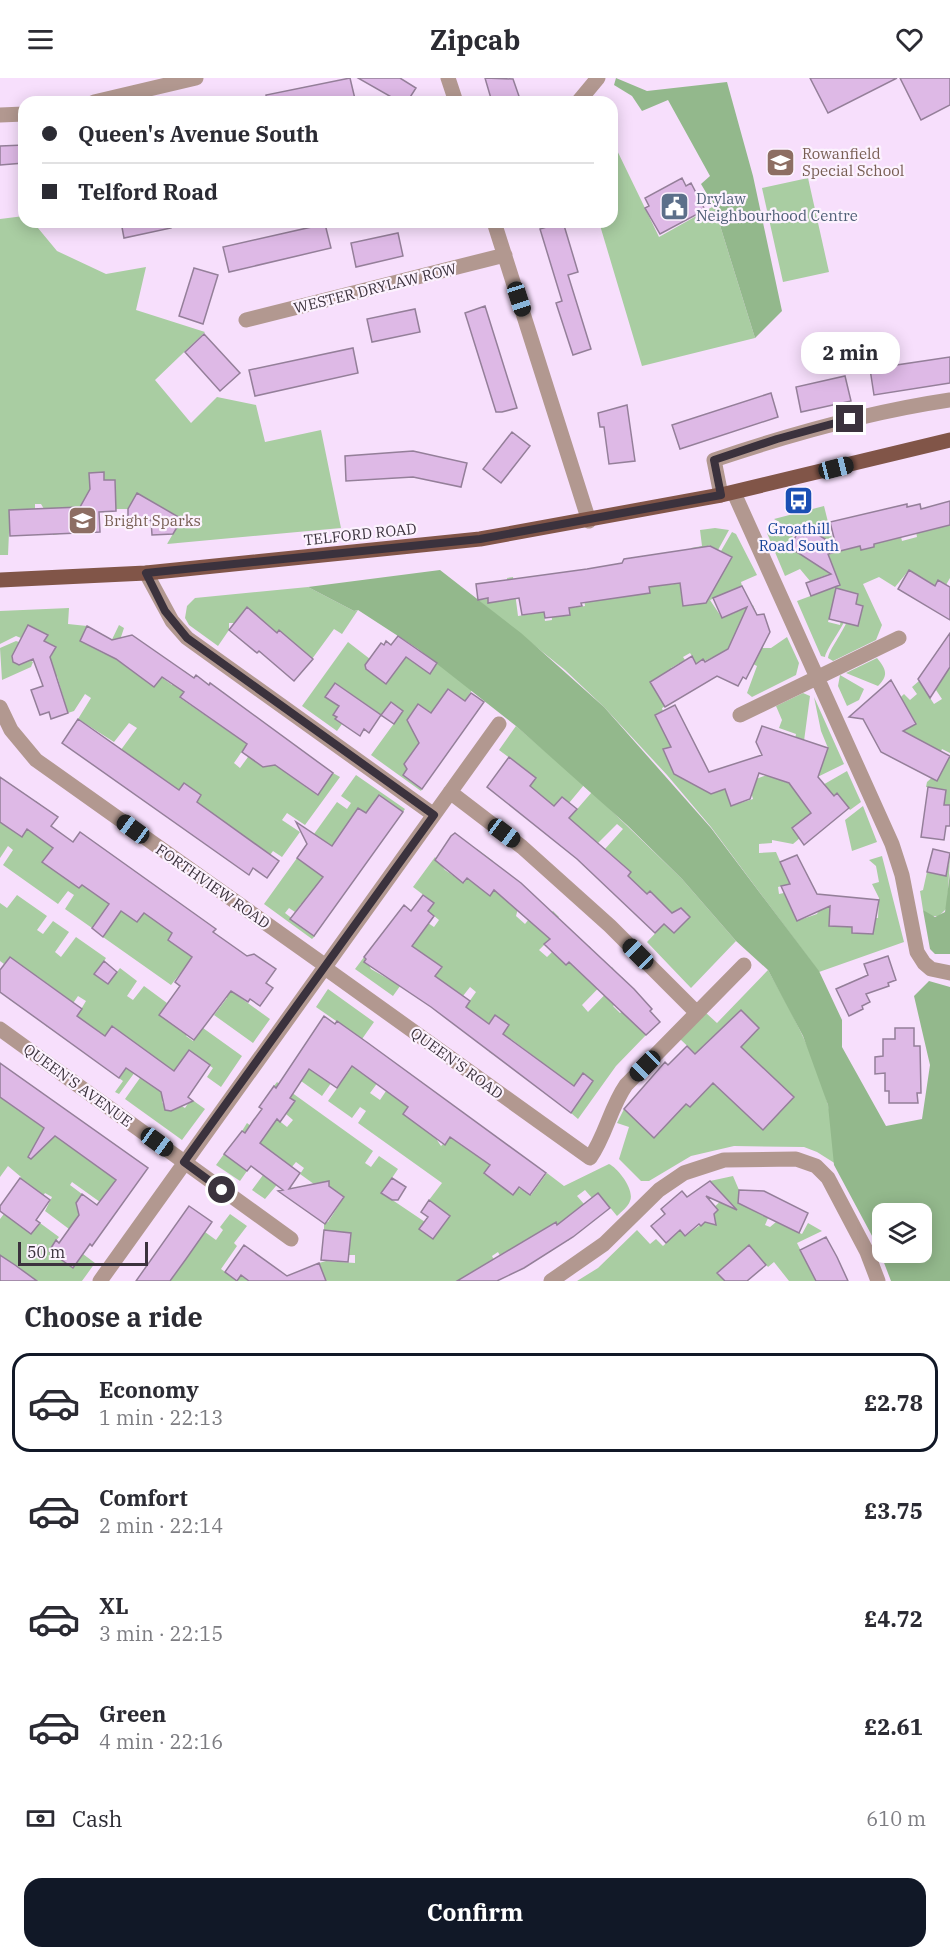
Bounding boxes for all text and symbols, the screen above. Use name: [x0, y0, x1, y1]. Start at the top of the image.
text: Zipcab: [430, 22, 520, 57]
icon: menu: [24, 23, 57, 56]
icon: heart: [893, 23, 926, 56]
text: Queen's Avenue South: [78, 119, 319, 148]
place label: Rowanfield Special School: [802, 144, 904, 180]
school or university icon: Rowanfield Special School: [765, 146, 797, 178]
text: Telford Road: [78, 177, 218, 206]
place label: Drylaw Neighbourhood Centre: [696, 189, 858, 225]
public building icon: Drylaw Neighbourhood Centre: [659, 191, 691, 223]
street label: WESTER DRYLAW ROW: [292, 258, 459, 317]
car: [505, 279, 533, 319]
callout: 2 min: [800, 332, 900, 374]
text: 2 min: [823, 339, 879, 366]
route end: [836, 405, 863, 432]
car: [816, 455, 856, 481]
bus stop icon: Groathill Road South: [783, 485, 815, 517]
school or university icon: Bright Sparks: [67, 504, 99, 536]
place label: Bright Sparks: [104, 511, 201, 530]
street label: TELFORD ROAD: [303, 519, 417, 549]
place label: Groathill Road South: [759, 519, 839, 555]
car: [113, 811, 153, 847]
car: [484, 815, 524, 851]
street label: FORTHVIEW ROAD: [152, 839, 274, 933]
car: [619, 935, 657, 973]
street label: QUEEN'S ROAD: [407, 1023, 507, 1103]
street label: QUEEN'S AVENUE: [20, 1039, 136, 1131]
car: [626, 1047, 664, 1085]
car: [137, 1124, 177, 1160]
route start: [208, 1176, 235, 1203]
map controls: [872, 1203, 932, 1263]
button: layers: [872, 1203, 932, 1263]
scale bar: [18, 1239, 148, 1266]
text: 50 m: [27, 1242, 65, 1262]
text: Choose a ride: [24, 1299, 203, 1334]
text: Economy: [99, 1375, 199, 1404]
icon: car: [27, 1376, 81, 1430]
text: £2.78: [864, 1388, 923, 1417]
text: 1 min · 22:13: [99, 1404, 223, 1431]
text: Comfort: [99, 1483, 188, 1512]
icon: car: [27, 1484, 81, 1538]
text: £3.75: [864, 1496, 923, 1525]
text: 2 min · 22:14: [99, 1512, 223, 1539]
text: XL: [99, 1591, 129, 1620]
icon: car: [27, 1592, 81, 1646]
text: £4.72: [864, 1604, 923, 1633]
text: 3 min · 22:15: [99, 1620, 223, 1647]
text: Green: [99, 1699, 166, 1728]
icon: car: [27, 1700, 81, 1754]
text: £2.61: [864, 1712, 923, 1741]
text: 4 min · 22:16: [99, 1728, 223, 1755]
icon: cash: [24, 1802, 57, 1835]
text: Cash: [72, 1804, 123, 1833]
text: 610 m: [866, 1805, 926, 1832]
button: Confirm: [24, 1878, 926, 1947]

